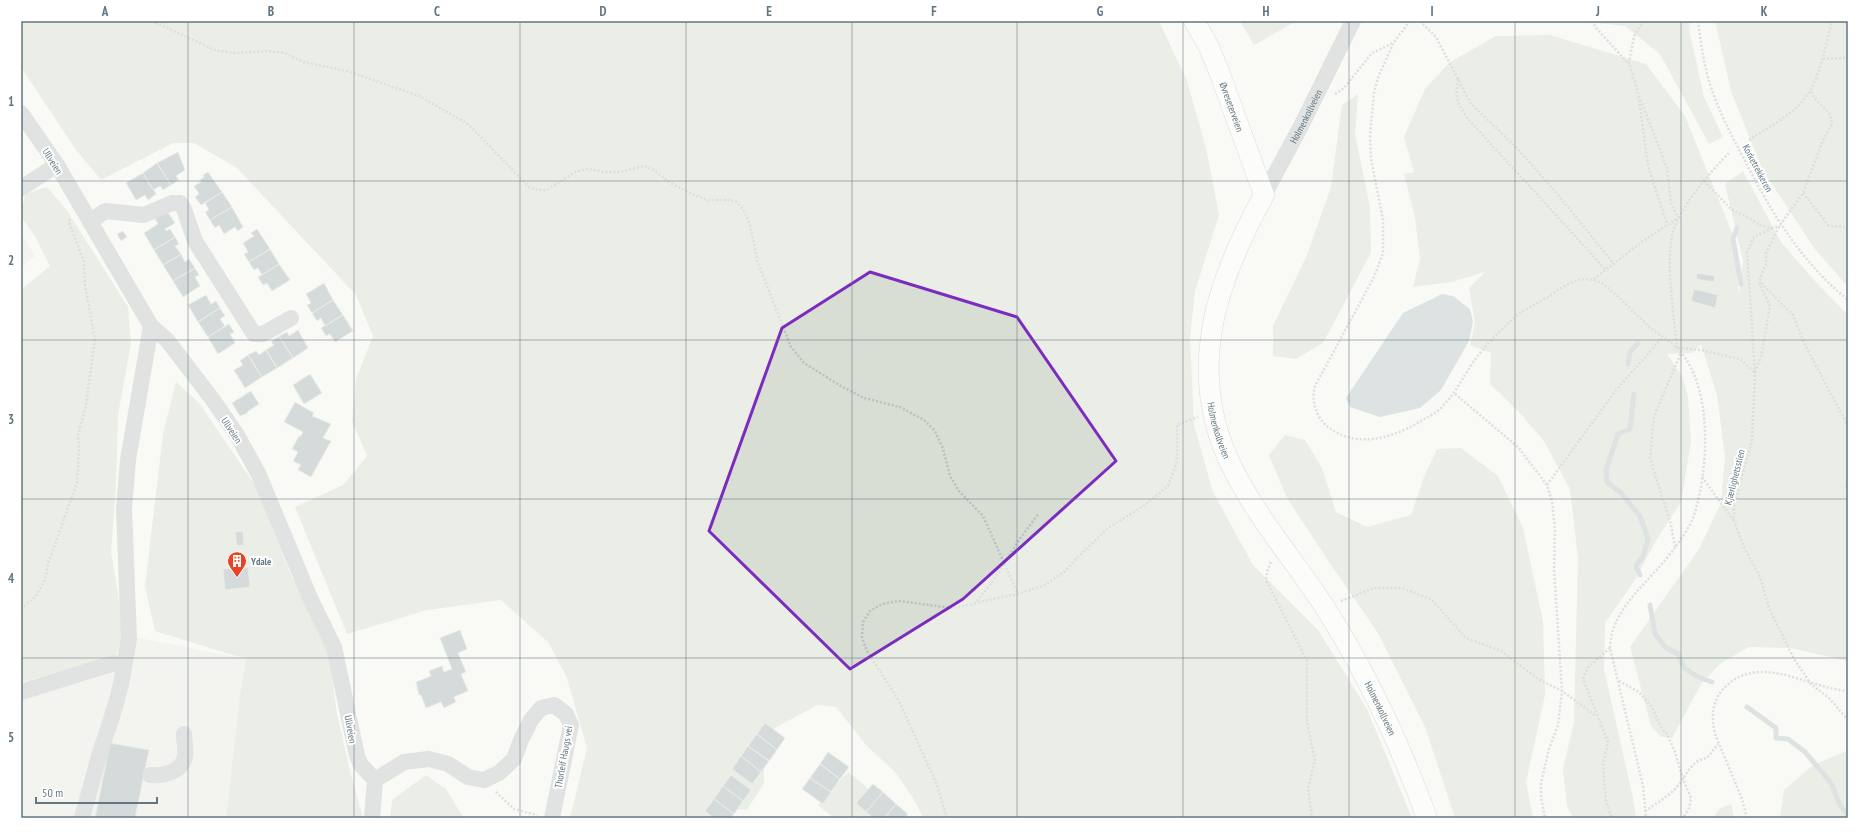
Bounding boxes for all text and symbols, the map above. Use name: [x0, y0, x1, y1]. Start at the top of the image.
text: A: [101, 3, 109, 20]
text: B: [268, 3, 274, 20]
text: C: [434, 3, 440, 20]
text: D: [600, 3, 607, 20]
text: E: [766, 3, 772, 20]
text: F: [931, 3, 937, 20]
text: G: [1097, 3, 1104, 20]
text: H: [1263, 3, 1270, 20]
text: I: [1430, 3, 1434, 20]
text: J: [1595, 3, 1600, 20]
text: K: [1761, 3, 1768, 20]
street label: Øvreseterveien: [1216, 80, 1246, 134]
street label: Holmenkollveien: [1287, 87, 1325, 146]
text: 1: [8, 93, 14, 110]
street label: Korketrekkeren: [1740, 142, 1776, 194]
street label: Ullveien: [39, 146, 66, 177]
text: 2: [8, 252, 14, 269]
street label: Holmenkollveien: [1204, 401, 1233, 461]
text: 3: [8, 411, 14, 428]
street label: Ullveien: [218, 415, 245, 446]
street label: Kjærlighetsstien: [1721, 448, 1748, 506]
building icon: Ydale: [226, 550, 248, 578]
place label: Ydale: [250, 555, 271, 568]
text: 4: [8, 570, 15, 587]
street label: Holmenkollveien: [1362, 679, 1399, 738]
street label: Ullveien: [342, 714, 359, 744]
street label: Thorleif Haugs vei: [552, 725, 575, 789]
text: 5: [8, 729, 14, 746]
scale bar: [36, 779, 157, 805]
text: 50 m: [42, 785, 63, 800]

